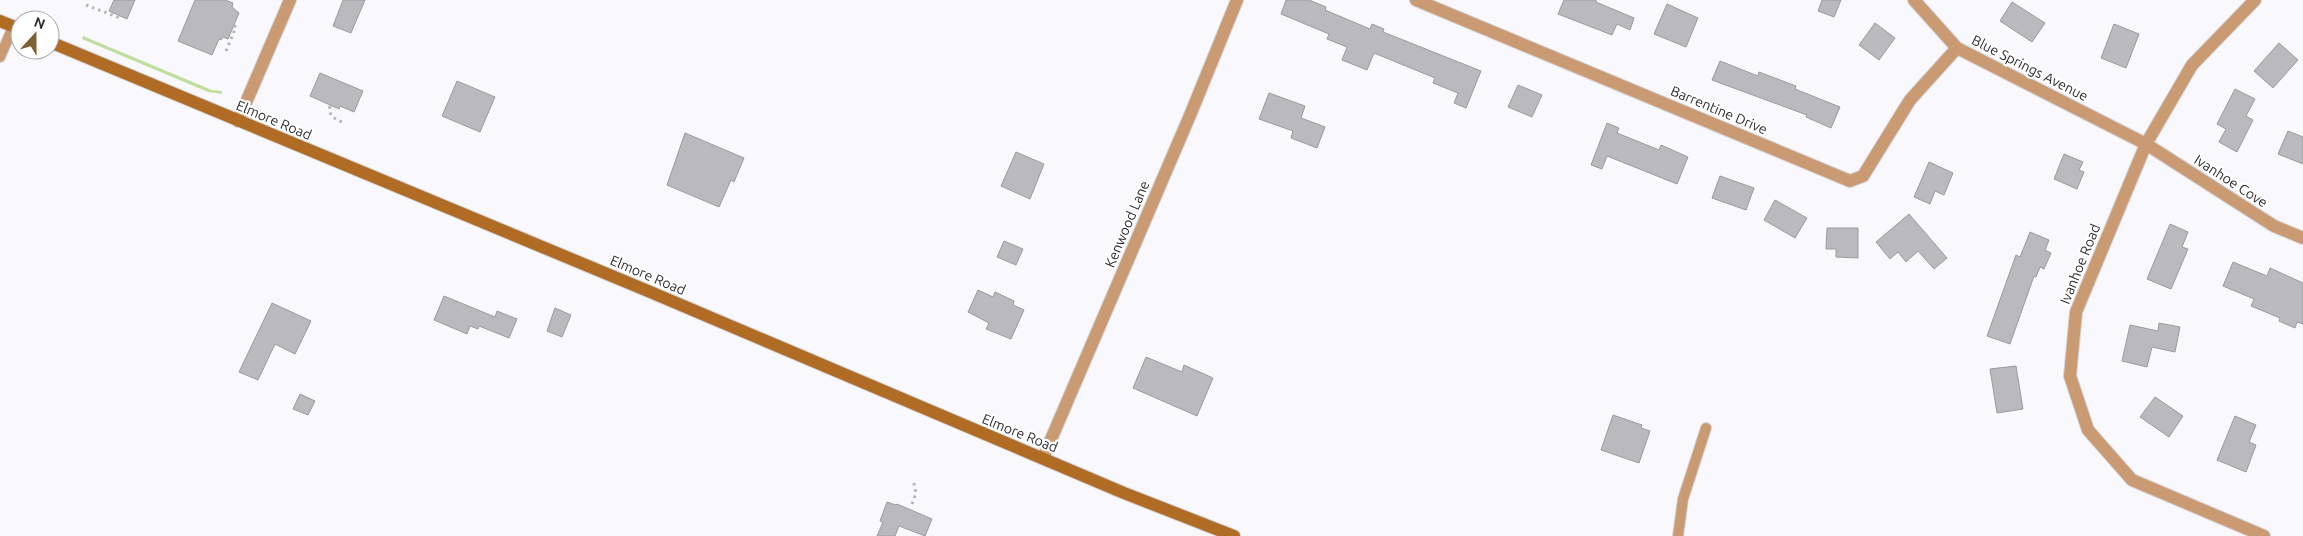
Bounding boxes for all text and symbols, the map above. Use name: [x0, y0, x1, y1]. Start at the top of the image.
north arrow: [10, 10, 60, 60]
text: N: [32, 14, 47, 32]
street label: Blue Springs Avenue: [1969, 32, 2091, 104]
street label: Barrentine Drive: [1668, 82, 1770, 138]
street label: Elmore Road: [234, 97, 314, 143]
street label: Ivanhoe Cove: [2191, 151, 2271, 211]
street label: Kenwood Lane: [1102, 178, 1152, 270]
street label: Ivanhoe Road: [2057, 222, 2103, 306]
street label: Elmore Road: [608, 252, 688, 298]
street label: Elmore Road: [980, 411, 1060, 455]

